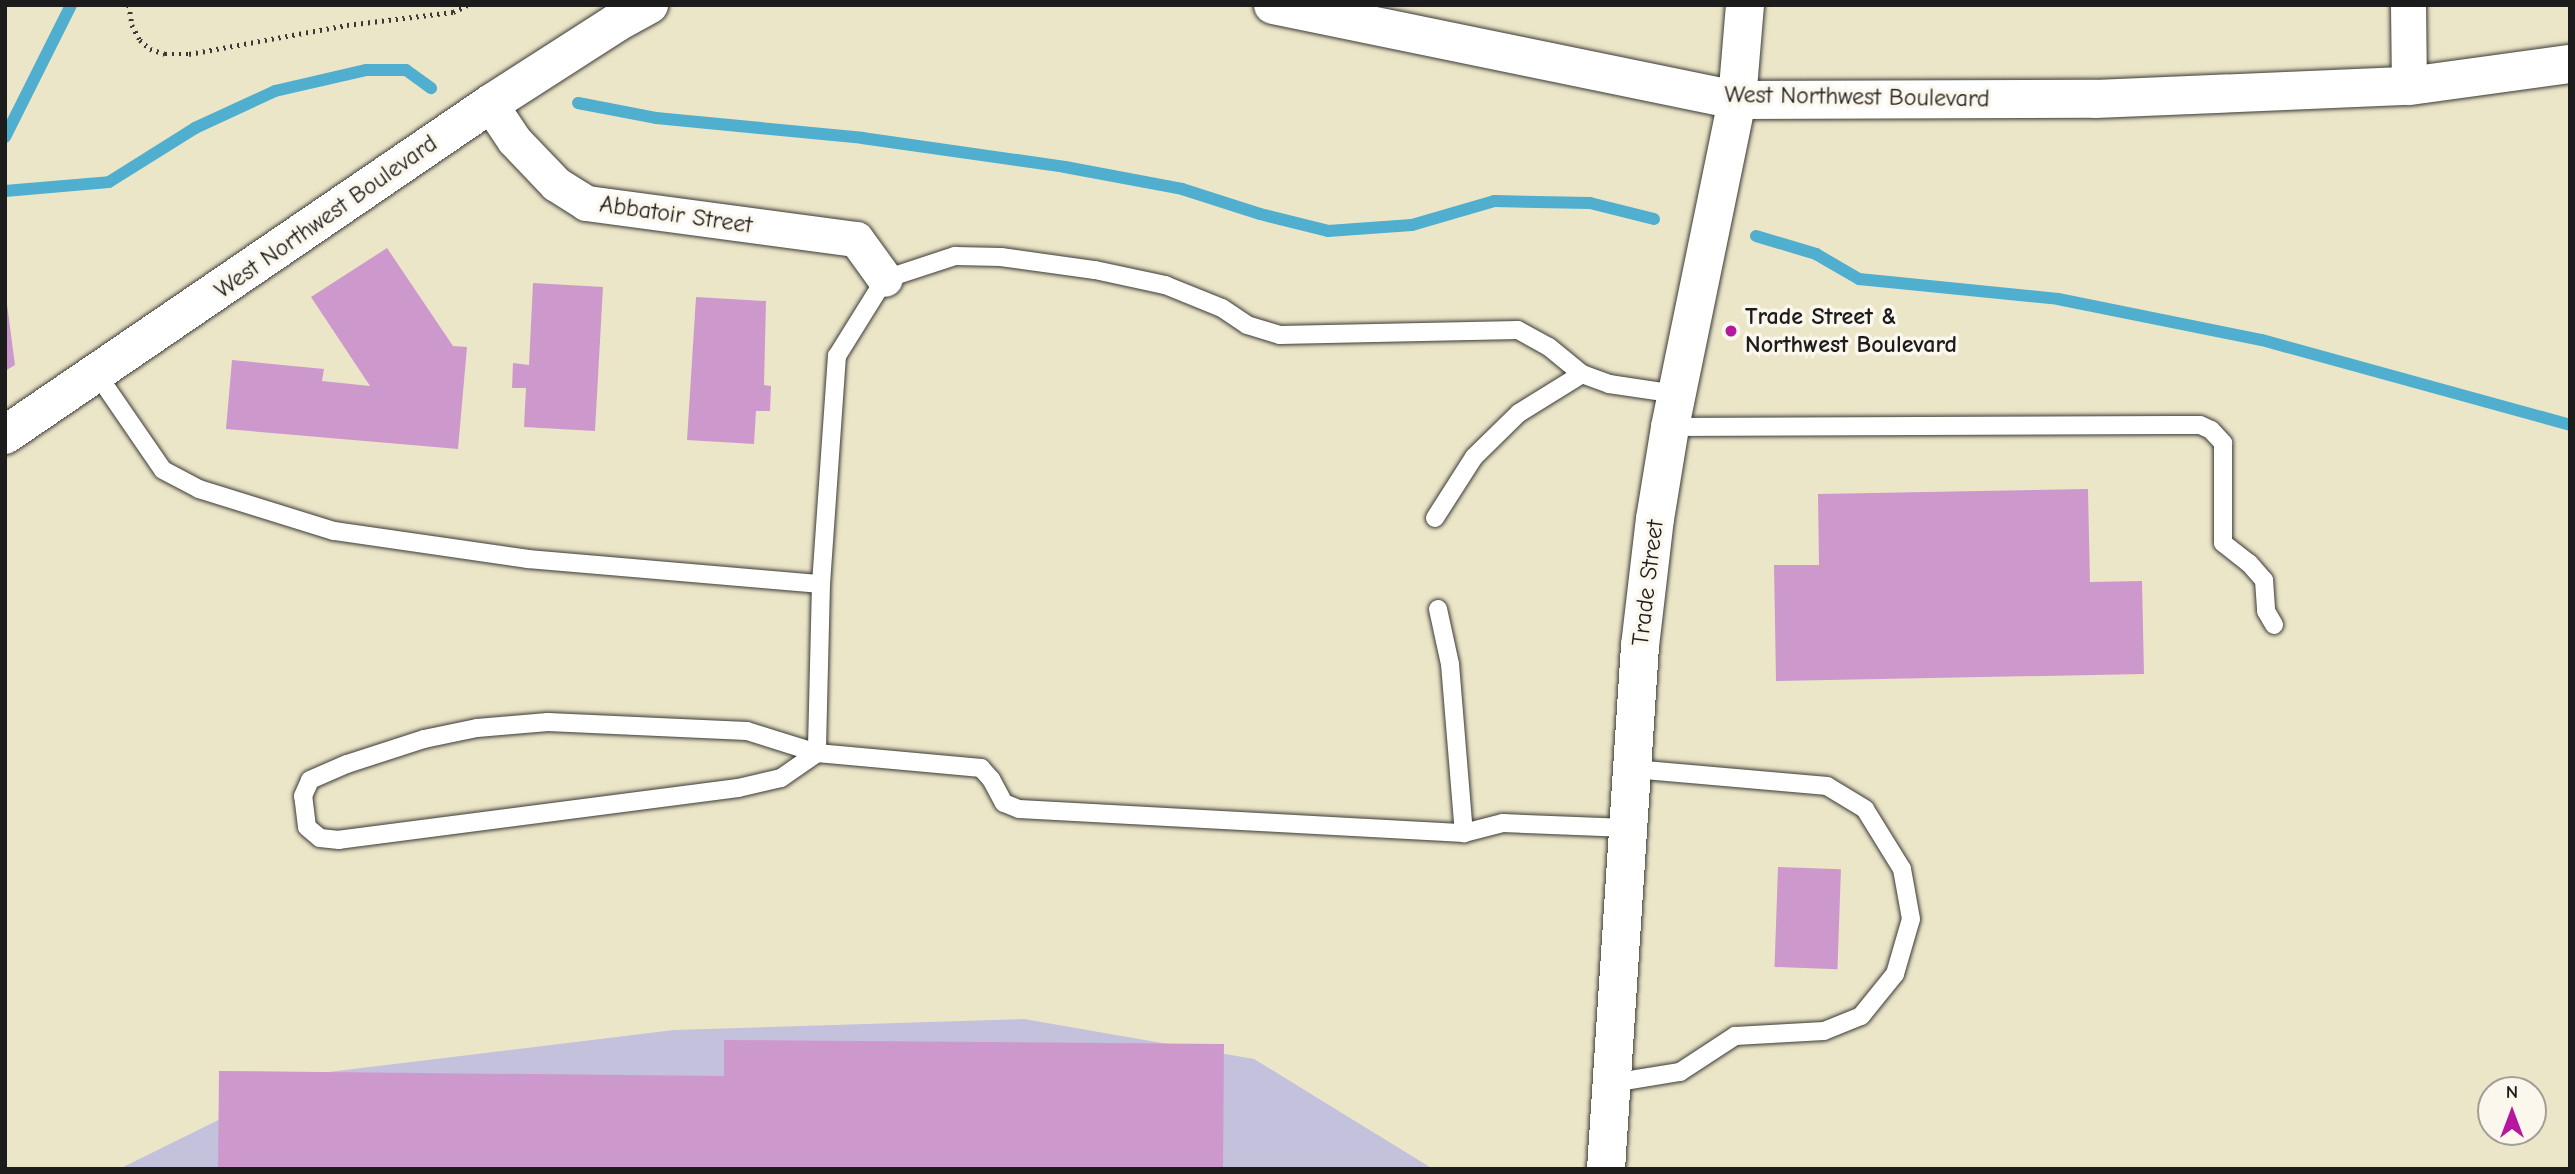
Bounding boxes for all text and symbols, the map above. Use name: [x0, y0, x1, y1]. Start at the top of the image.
street label: West Northwest Boulevard: [1724, 80, 1990, 114]
street label: West Northwest Boulevard: [209, 129, 443, 305]
street label: Abbatoir Street: [598, 190, 754, 240]
place label: Trade Street & Northwest Boulevard: [1745, 303, 1957, 359]
marker: Trade Street & Northwest Boulevard: [1723, 323, 1739, 339]
street label: Trade Street: [1626, 518, 1670, 648]
north arrow: [2477, 1076, 2547, 1146]
text: N: [2506, 1081, 2518, 1103]

